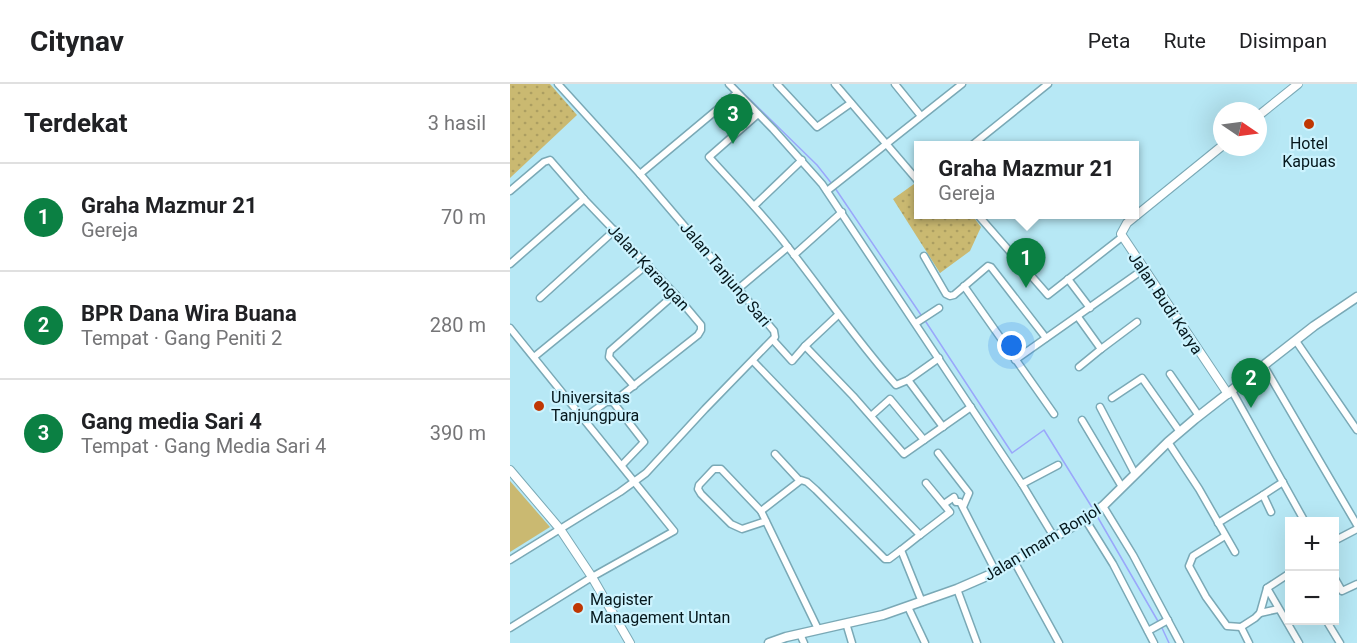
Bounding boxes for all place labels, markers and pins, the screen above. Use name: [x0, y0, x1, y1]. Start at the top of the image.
pin: 3: [714, 94, 752, 144]
marker: Hotel Kapuas: [1302, 117, 1316, 131]
place label: Hotel Kapuas: [1282, 134, 1336, 171]
pin: 1: [1006, 238, 1046, 288]
pin: 2: [1232, 358, 1270, 408]
place label: Universitas Tanjungpura: [551, 388, 639, 425]
marker: Universitas Tanjungpura: [532, 399, 546, 413]
place label: Magister Management Untan: [590, 590, 730, 627]
marker: Magister Management Untan: [571, 601, 585, 615]

